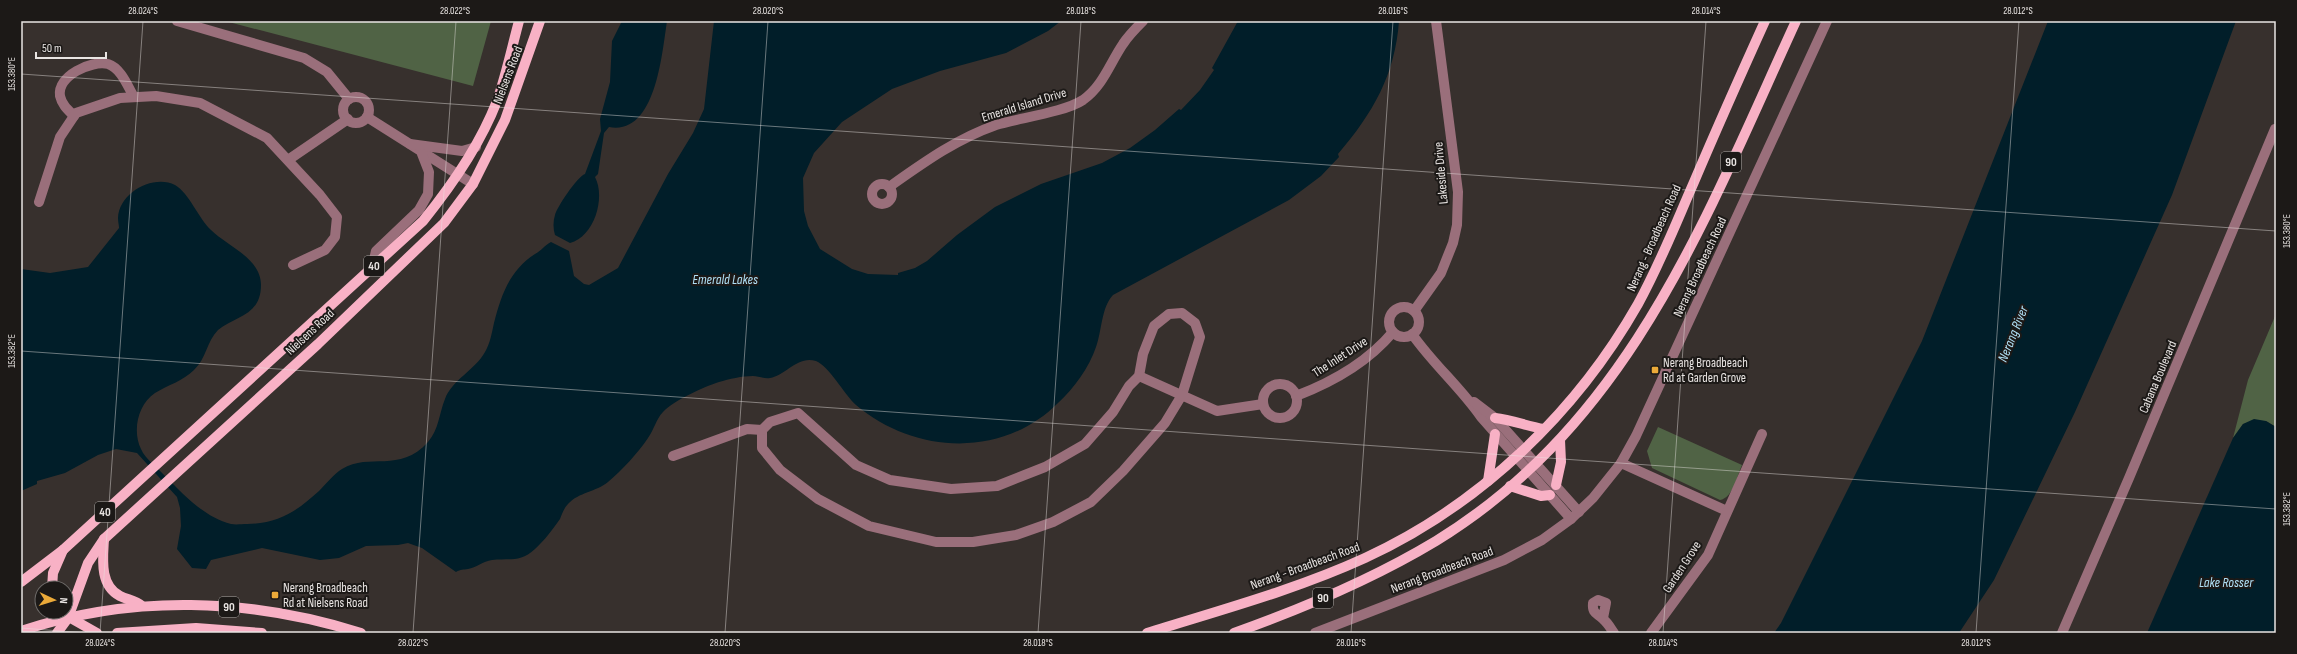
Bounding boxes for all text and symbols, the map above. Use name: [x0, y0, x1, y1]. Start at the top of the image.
text: 28.024°S: [128, 5, 158, 17]
text: 28.022°S: [440, 5, 470, 17]
text: 28.020°S: [753, 5, 783, 17]
text: 28.018°S: [1066, 5, 1096, 17]
text: 28.016°S: [1378, 5, 1408, 17]
text: 28.014°S: [1691, 5, 1721, 17]
text: 28.012°S: [2003, 5, 2033, 17]
scale bar: [36, 34, 106, 60]
text: 50 m: [42, 41, 62, 56]
street label: Nielsens Road: [490, 44, 526, 106]
text: 153.380°E: [6, 57, 18, 91]
street label: Emerald Island Drive: [980, 85, 1068, 125]
street label: Lakeside Drive: [1430, 141, 1452, 205]
road number: 90: [1721, 152, 1741, 172]
street label: Nerang - Broadbeach Road: [1623, 182, 1685, 294]
street label: Nerang Broadbeach Road: [1670, 214, 1730, 320]
text: 153.380°E: [2281, 214, 2293, 248]
road number: 40: [364, 256, 384, 276]
water label: Emerald Lakes: [692, 271, 758, 288]
water label: Nerang River: [1994, 302, 2032, 365]
street label: Nielsens Road: [282, 306, 338, 358]
street label: The Inlet Drive: [1309, 333, 1371, 381]
text: 153.382°E: [6, 334, 18, 368]
street label: Cabana Boulevard: [2136, 338, 2180, 416]
place label: Nerang Broadbeach Rd at Garden Grove: [1663, 355, 1748, 386]
marker: Nerang Broadbeach Rd at Garden Grove: [1650, 365, 1660, 375]
text: 153.382°E: [2281, 492, 2293, 526]
road number: 40: [95, 502, 115, 522]
street label: Garden Grove: [1659, 538, 1705, 596]
street label: Nerang - Broadbeach Road: [1248, 539, 1362, 593]
street label: Nerang Broadbeach Road: [1389, 543, 1495, 597]
water label: Lake Rosser: [2199, 574, 2254, 591]
north arrow: [34, 580, 74, 620]
place label: Nerang Broadbeach Rd at Nielsens Road: [283, 580, 368, 611]
road number: 90: [1313, 588, 1333, 608]
marker: Nerang Broadbeach Rd at Nielsens Road: [270, 590, 280, 600]
text: N: [57, 597, 70, 604]
road number: 90: [219, 597, 239, 617]
text: 28.024°S: [85, 637, 115, 649]
text: 28.022°S: [398, 637, 428, 649]
text: 28.020°S: [710, 637, 740, 649]
text: 28.018°S: [1023, 637, 1053, 649]
text: 28.016°S: [1336, 637, 1366, 649]
text: 28.014°S: [1648, 637, 1678, 649]
text: 28.012°S: [1961, 637, 1991, 649]

